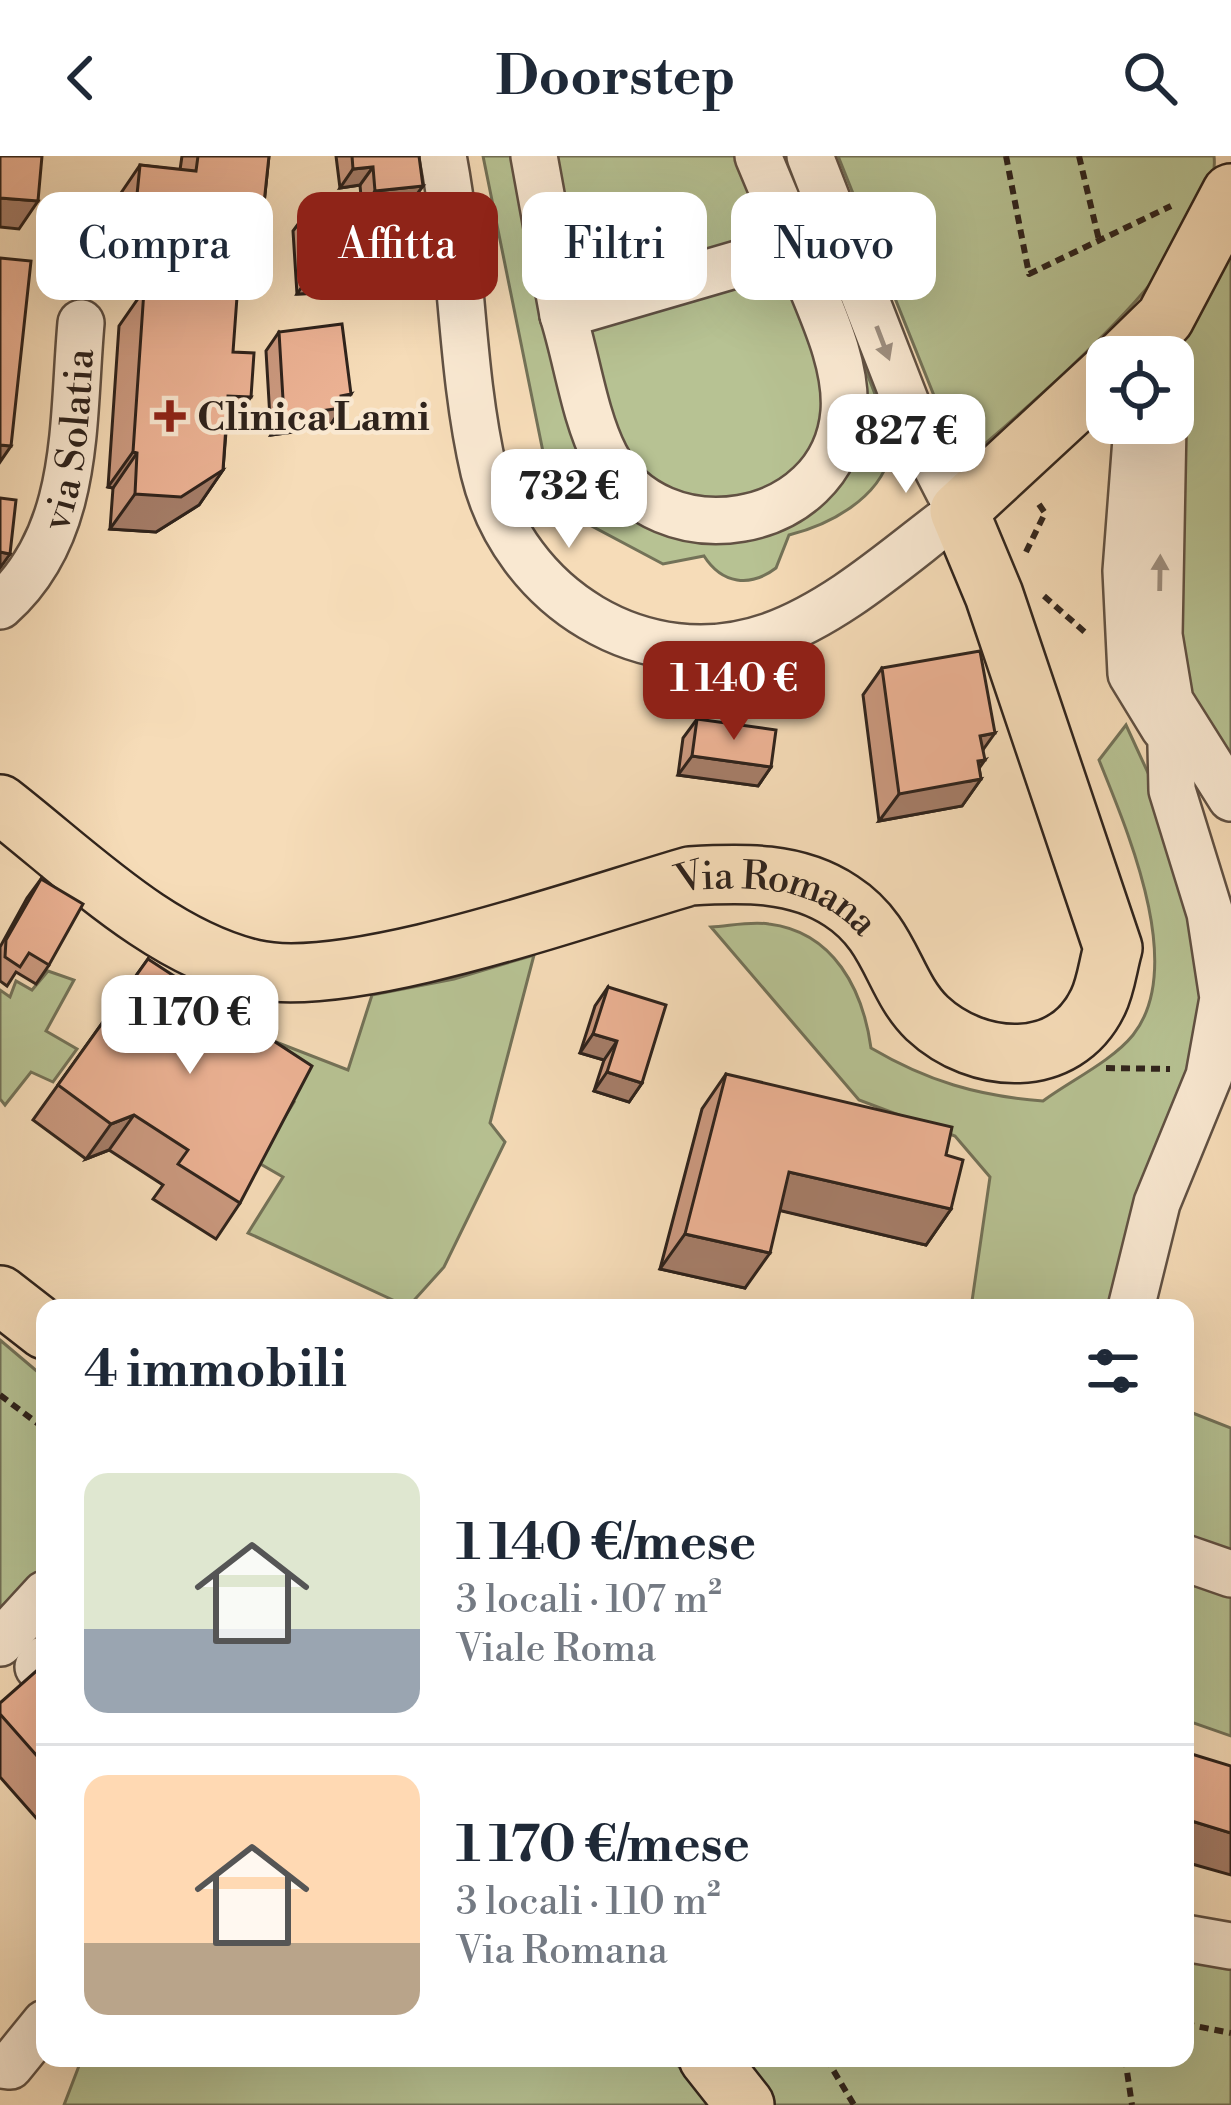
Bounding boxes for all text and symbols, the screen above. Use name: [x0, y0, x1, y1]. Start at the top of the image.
text: Doorstep: [495, 44, 736, 112]
icon: back: [48, 45, 114, 111]
icon: search: [1117, 45, 1183, 111]
chip: Compra: [36, 192, 273, 300]
chip: Affitta: [297, 192, 498, 300]
chip: Filtri: [522, 192, 707, 300]
chip: Nuovo: [731, 192, 936, 300]
one-way arrow: [874, 326, 893, 362]
map controls: [1086, 336, 1194, 444]
button: locate: [1086, 336, 1194, 444]
street label: via Solatia: [32, 347, 106, 538]
place label: Clinica Lami: [197, 394, 430, 443]
pin: 827 €: [822, 394, 990, 496]
marker: Clinica Lami: [154, 400, 186, 432]
text: 827 €: [854, 408, 958, 457]
pin: 732 €: [485, 449, 653, 551]
text: 732 €: [518, 463, 620, 512]
one-way arrow: [1151, 553, 1170, 591]
pin: 1 140 €: [623, 641, 845, 743]
text: 1 140 €: [670, 655, 798, 704]
street label: Via Romana: [669, 851, 888, 947]
pin: 1 170 €: [79, 975, 301, 1077]
text: 1 170 €: [128, 989, 252, 1038]
icon: filters: [1080, 1338, 1146, 1404]
text: 4 immobili: [84, 1339, 347, 1403]
text: 1 140 €/mese: [456, 1512, 756, 1576]
icon: home: [180, 1521, 324, 1665]
text: 3 locali · 107 m²: [456, 1576, 722, 1625]
text: Viale Roma: [456, 1625, 656, 1674]
text: 1 170 €/mese: [456, 1814, 750, 1878]
icon: home: [180, 1823, 324, 1967]
text: 3 locali · 110 m²: [456, 1878, 721, 1927]
text: Via Romana: [456, 1927, 668, 1976]

